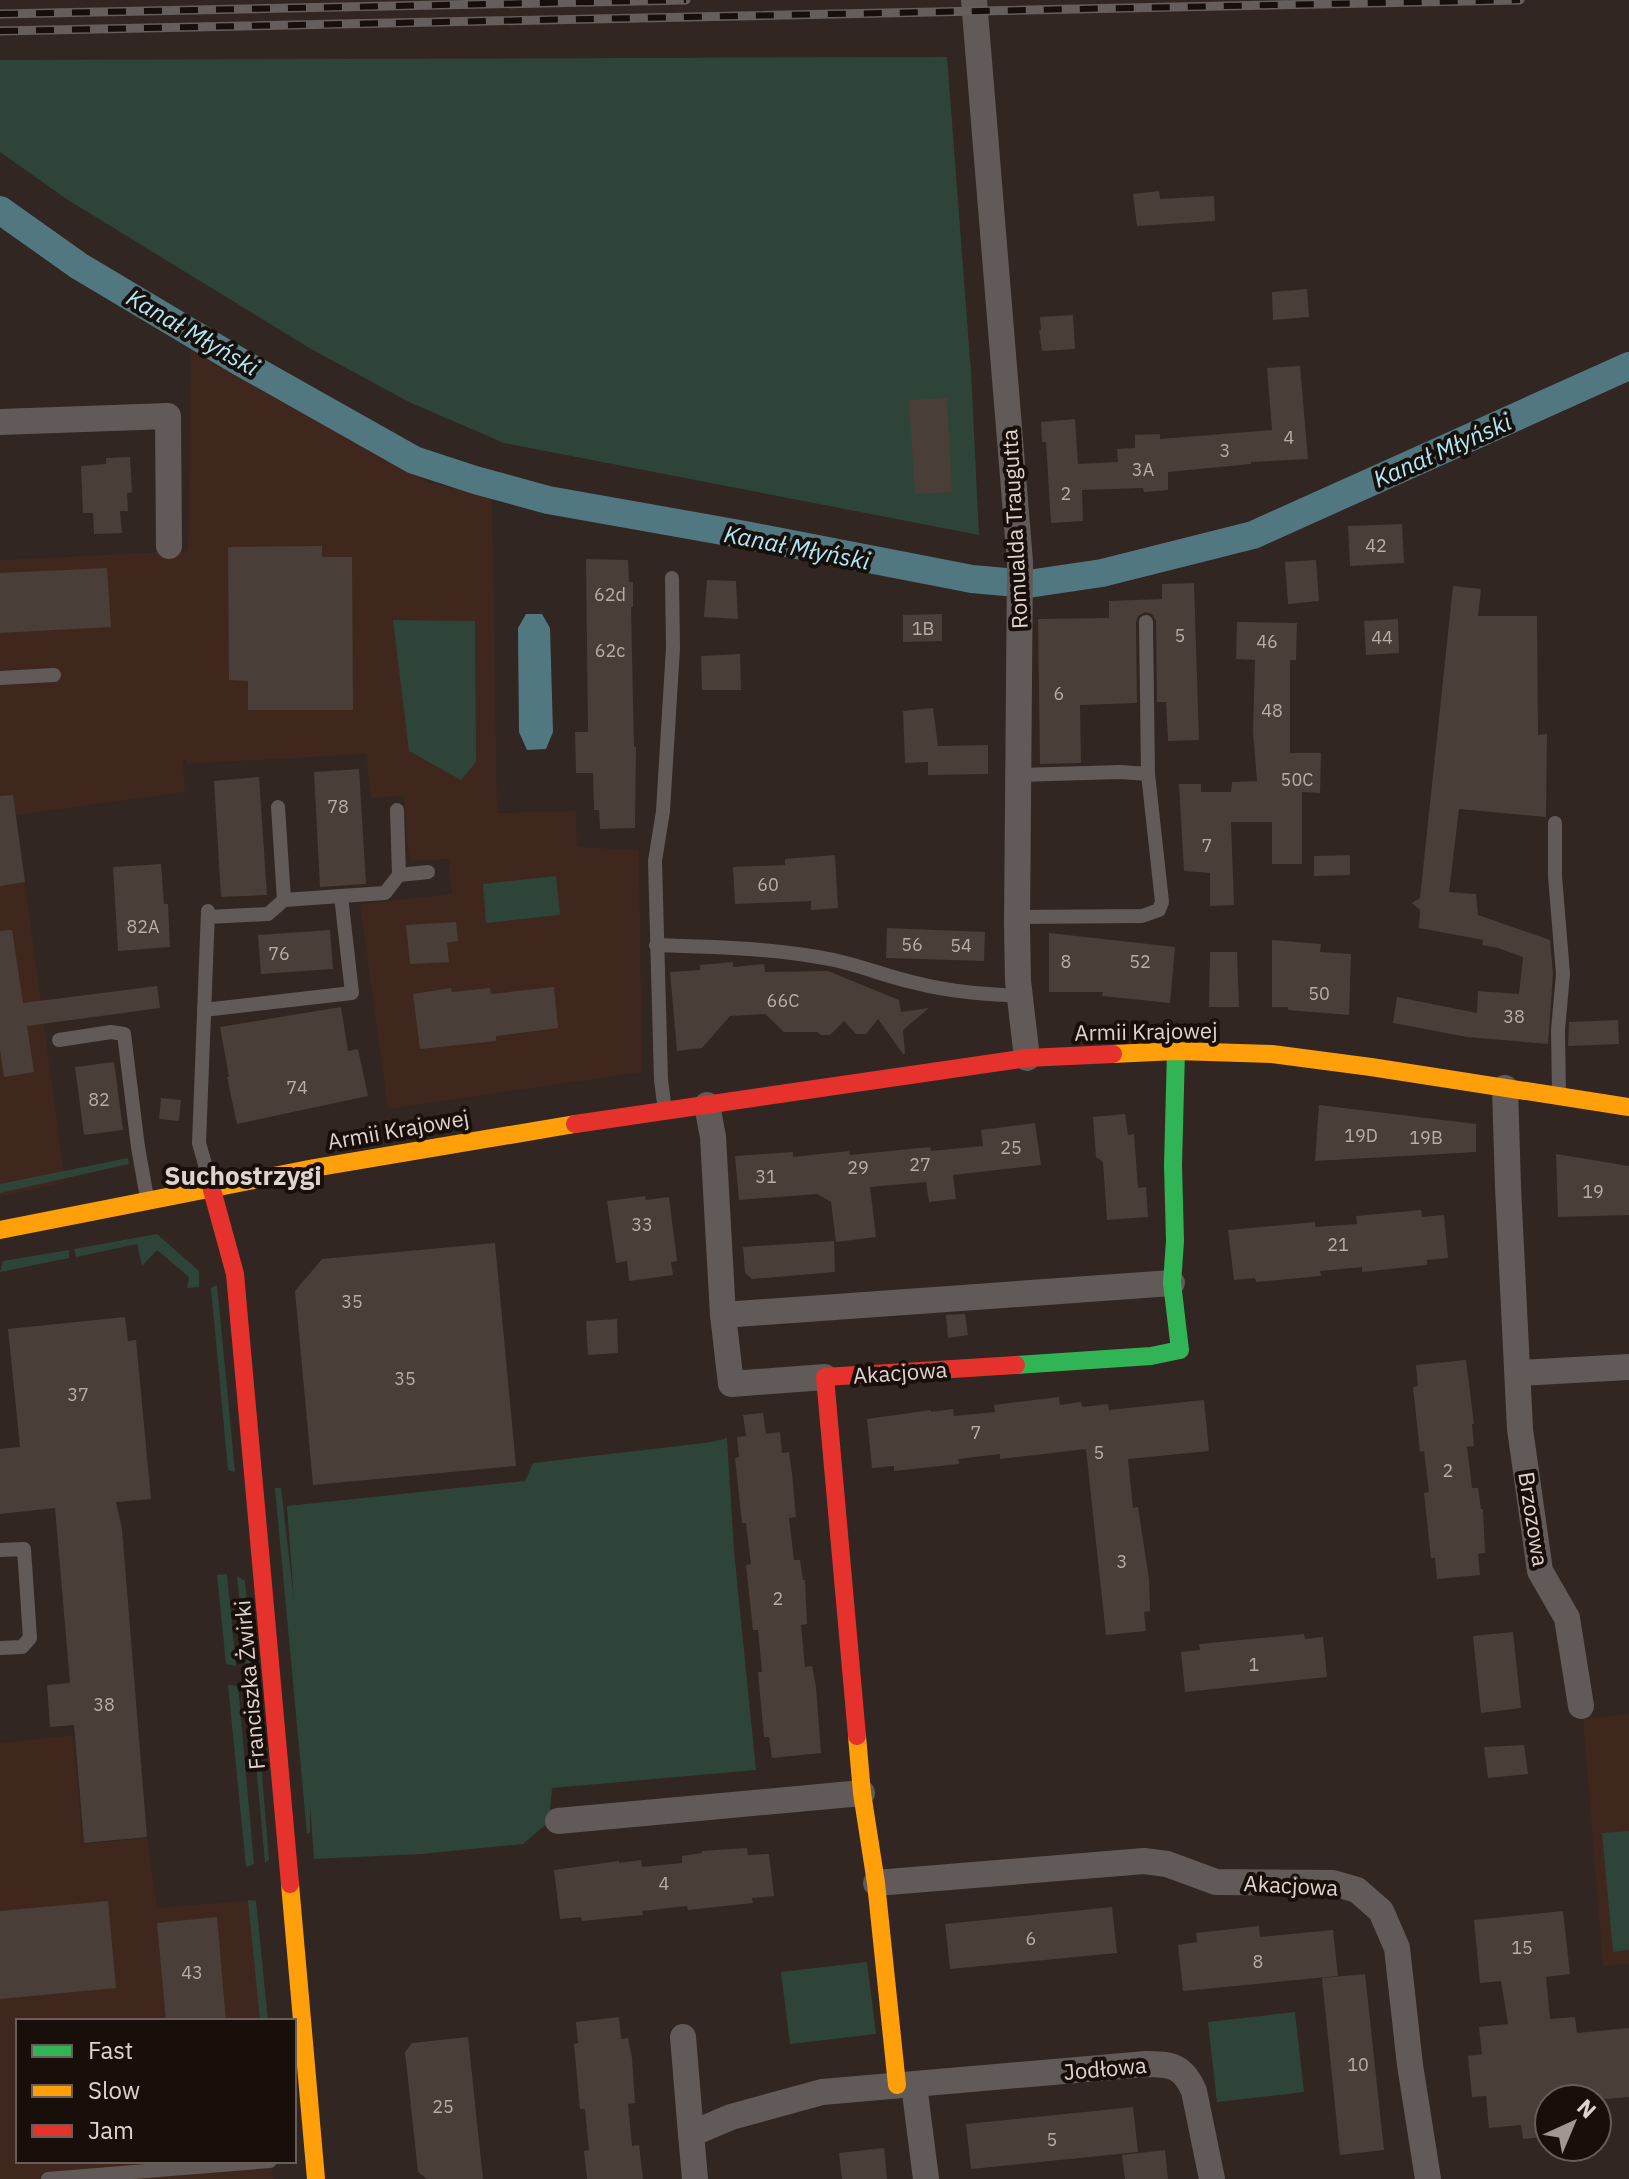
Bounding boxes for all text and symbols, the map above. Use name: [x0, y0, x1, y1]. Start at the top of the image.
water label: Kanał Młyński: [121, 281, 266, 383]
water label: Kanał Młyński: [1368, 405, 1517, 495]
house number: 4: [1284, 426, 1295, 449]
street label: Romualda Traugutta: [994, 428, 1034, 630]
house number: 3: [1220, 439, 1230, 462]
house number: 3A: [1132, 458, 1155, 481]
house number: 2: [1061, 482, 1071, 505]
water label: Kanał Młyński: [721, 517, 873, 577]
house number: 42: [1365, 534, 1387, 557]
house number: 62d: [594, 583, 626, 606]
house number: 1B: [912, 617, 934, 640]
house number: 5: [1175, 624, 1185, 647]
house number: 44: [1371, 626, 1393, 649]
house number: 46: [1256, 630, 1278, 653]
house number: 62c: [595, 639, 625, 662]
house number: 6: [1054, 682, 1064, 705]
house number: 48: [1261, 699, 1283, 722]
house number: 50C: [1281, 768, 1313, 791]
house number: 78: [327, 795, 349, 818]
house number: 7: [1202, 834, 1212, 857]
house number: 60: [757, 873, 779, 896]
house number: 82A: [126, 915, 160, 938]
house number: 56: [901, 933, 923, 956]
house number: 54: [950, 934, 972, 957]
house number: 76: [268, 942, 290, 965]
house number: 8: [1061, 950, 1071, 973]
house number: 52: [1129, 950, 1151, 973]
house number: 50: [1308, 982, 1330, 1005]
house number: 66C: [767, 989, 799, 1012]
house number: 38: [1503, 1005, 1525, 1028]
street label: Armii Krajowej: [1074, 1015, 1218, 1047]
house number: 74: [286, 1076, 308, 1099]
house number: 82: [88, 1088, 110, 1111]
street label: Armii Krajowej: [325, 1102, 471, 1156]
house number: 19D: [1344, 1124, 1378, 1147]
house number: 19B: [1409, 1126, 1443, 1149]
house number: 25: [1000, 1136, 1022, 1159]
house number: 27: [909, 1153, 931, 1176]
house number: 29: [847, 1156, 869, 1179]
district label: Suchostrzygi: [164, 1158, 322, 1192]
house number: 31: [755, 1165, 777, 1188]
house number: 19: [1582, 1180, 1604, 1203]
house number: 33: [631, 1213, 653, 1236]
house number: 21: [1327, 1233, 1349, 1256]
house number: 35: [341, 1290, 363, 1313]
street label: Akacjowa: [852, 1354, 948, 1390]
house number: 35: [394, 1367, 416, 1390]
house number: 37: [67, 1383, 89, 1406]
house number: 7: [971, 1421, 981, 1444]
house number: 5: [1094, 1441, 1104, 1464]
house number: 2: [1443, 1459, 1453, 1482]
street label: Brzozowa: [1512, 1470, 1556, 1569]
house number: 3: [1117, 1550, 1127, 1573]
house number: 2: [773, 1587, 783, 1610]
street label: Franciszka Żwirki: [227, 1599, 271, 1771]
house number: 1: [1249, 1653, 1259, 1676]
house number: 38: [93, 1693, 115, 1716]
street label: Akacjowa: [1243, 1868, 1339, 1902]
house number: 4: [659, 1872, 670, 1895]
house number: 6: [1026, 1927, 1036, 1950]
house number: 15: [1511, 1936, 1533, 1959]
house number: 8: [1253, 1950, 1263, 1973]
house number: 43: [181, 1961, 203, 1984]
legend: [16, 2019, 296, 2163]
text: Fast: [88, 2034, 133, 2066]
street label: Jodłowa: [1062, 2050, 1148, 2086]
house number: 10: [1347, 2053, 1369, 2076]
text: Slow: [88, 2074, 140, 2106]
north arrow: [1533, 2083, 1613, 2163]
text: N: [1571, 2092, 1603, 2124]
house number: 25: [432, 2095, 454, 2118]
text: Jam: [88, 2114, 134, 2146]
house number: 5: [1047, 2128, 1057, 2151]

